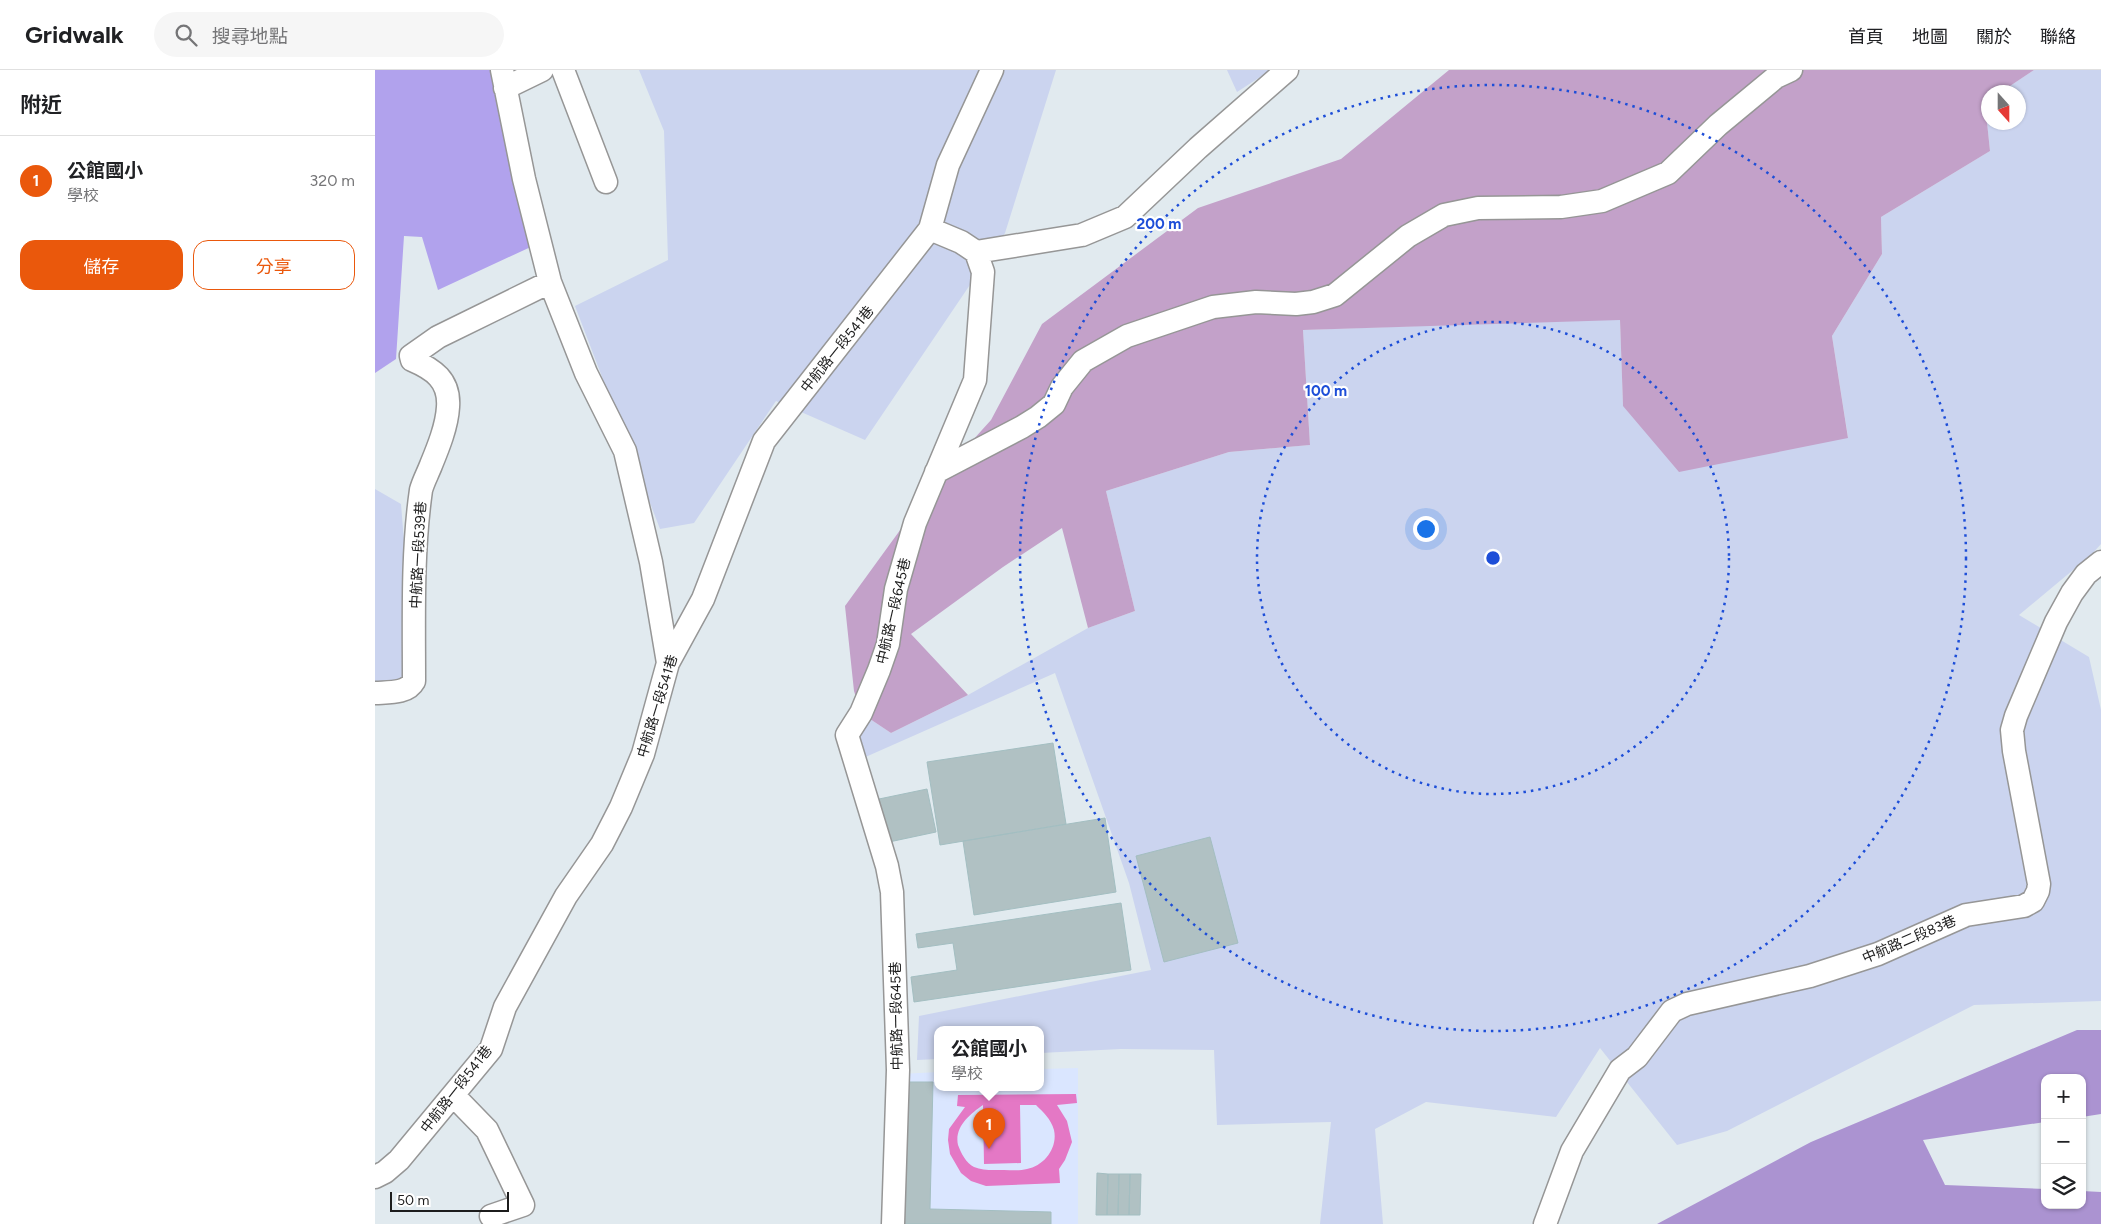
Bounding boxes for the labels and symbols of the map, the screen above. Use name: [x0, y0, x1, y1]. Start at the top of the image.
north arrow: [1981, 85, 2026, 130]
text: 200 m: [1137, 215, 1181, 233]
street label: 中航路一段541巷: [797, 303, 878, 396]
text: 100 m: [1305, 382, 1347, 400]
street label: 中航路一段539巷: [407, 501, 430, 609]
your location: [1413, 516, 1439, 542]
centre of rings: [1484, 549, 1502, 567]
street label: 中航路一段645巷: [873, 556, 914, 666]
street label: 中航路一段541巷: [634, 653, 681, 760]
street label: 中航路二段83巷: [1860, 912, 1959, 967]
street label: 中航路一段645巷: [887, 962, 906, 1070]
street label: 中航路一段541巷: [417, 1042, 496, 1137]
pin: 1: [973, 1108, 1005, 1149]
scale bar: [390, 1189, 509, 1212]

